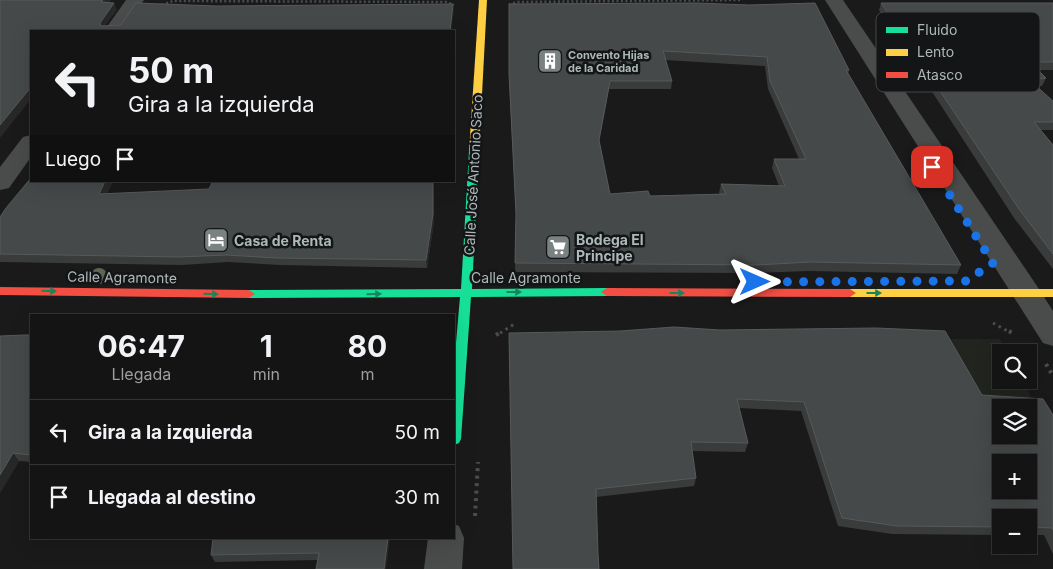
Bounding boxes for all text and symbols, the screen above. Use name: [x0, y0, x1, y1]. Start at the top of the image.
legend: [876, 12, 1040, 92]
text: Fluido: [917, 21, 957, 38]
text: Lento: [917, 43, 954, 60]
building icon: Convento Hijas de la Caridad: [537, 48, 563, 74]
place label: Convento Hijas de la Caridad: [568, 48, 649, 75]
text: 50 m: [128, 49, 214, 91]
icon: left: [45, 50, 110, 115]
text: Atasco: [917, 66, 963, 83]
text: Gira a la izquierda: [128, 91, 315, 117]
street label: Calle José Antonio Saco: [460, 94, 486, 256]
icon: arrive: [111, 145, 139, 173]
pin: [911, 146, 953, 188]
text: Luego: [45, 148, 101, 171]
icon: arrive: [918, 153, 946, 181]
hotel icon: Casa de Renta: [203, 227, 229, 253]
place label: Bodega El Principe: [576, 231, 644, 264]
place label: Casa de Renta: [234, 232, 332, 249]
supermarket icon: Bodega El Principe: [545, 234, 571, 260]
position arrow: [728, 255, 780, 307]
street label: Calle Agramonte: [67, 268, 177, 286]
street label: Calle Agramonte: [471, 269, 581, 286]
one-way arrow: [41, 287, 57, 295]
one-way arrow: [507, 288, 523, 296]
one-way arrow: [669, 289, 685, 297]
one-way arrow: [867, 289, 883, 297]
one-way arrow: [203, 290, 219, 298]
one-way arrow: [366, 290, 382, 298]
text: 06:47: [98, 328, 185, 364]
text: 1: [260, 328, 273, 364]
text: 80: [348, 328, 387, 364]
map controls: [992, 344, 1037, 554]
button: search: [992, 344, 1037, 389]
text: Llegada: [111, 364, 171, 384]
text: min: [253, 364, 280, 384]
text: m: [360, 364, 374, 384]
button: layers: [992, 399, 1037, 444]
icon: left: [45, 418, 73, 446]
text: Gira a la izquierda: [88, 421, 253, 444]
text: 50 m: [394, 421, 440, 444]
button: +: [992, 454, 1037, 499]
icon: arrive: [45, 483, 73, 511]
text: Llegada al destino: [88, 486, 256, 509]
text: 30 m: [394, 486, 440, 509]
button: −: [992, 509, 1037, 554]

